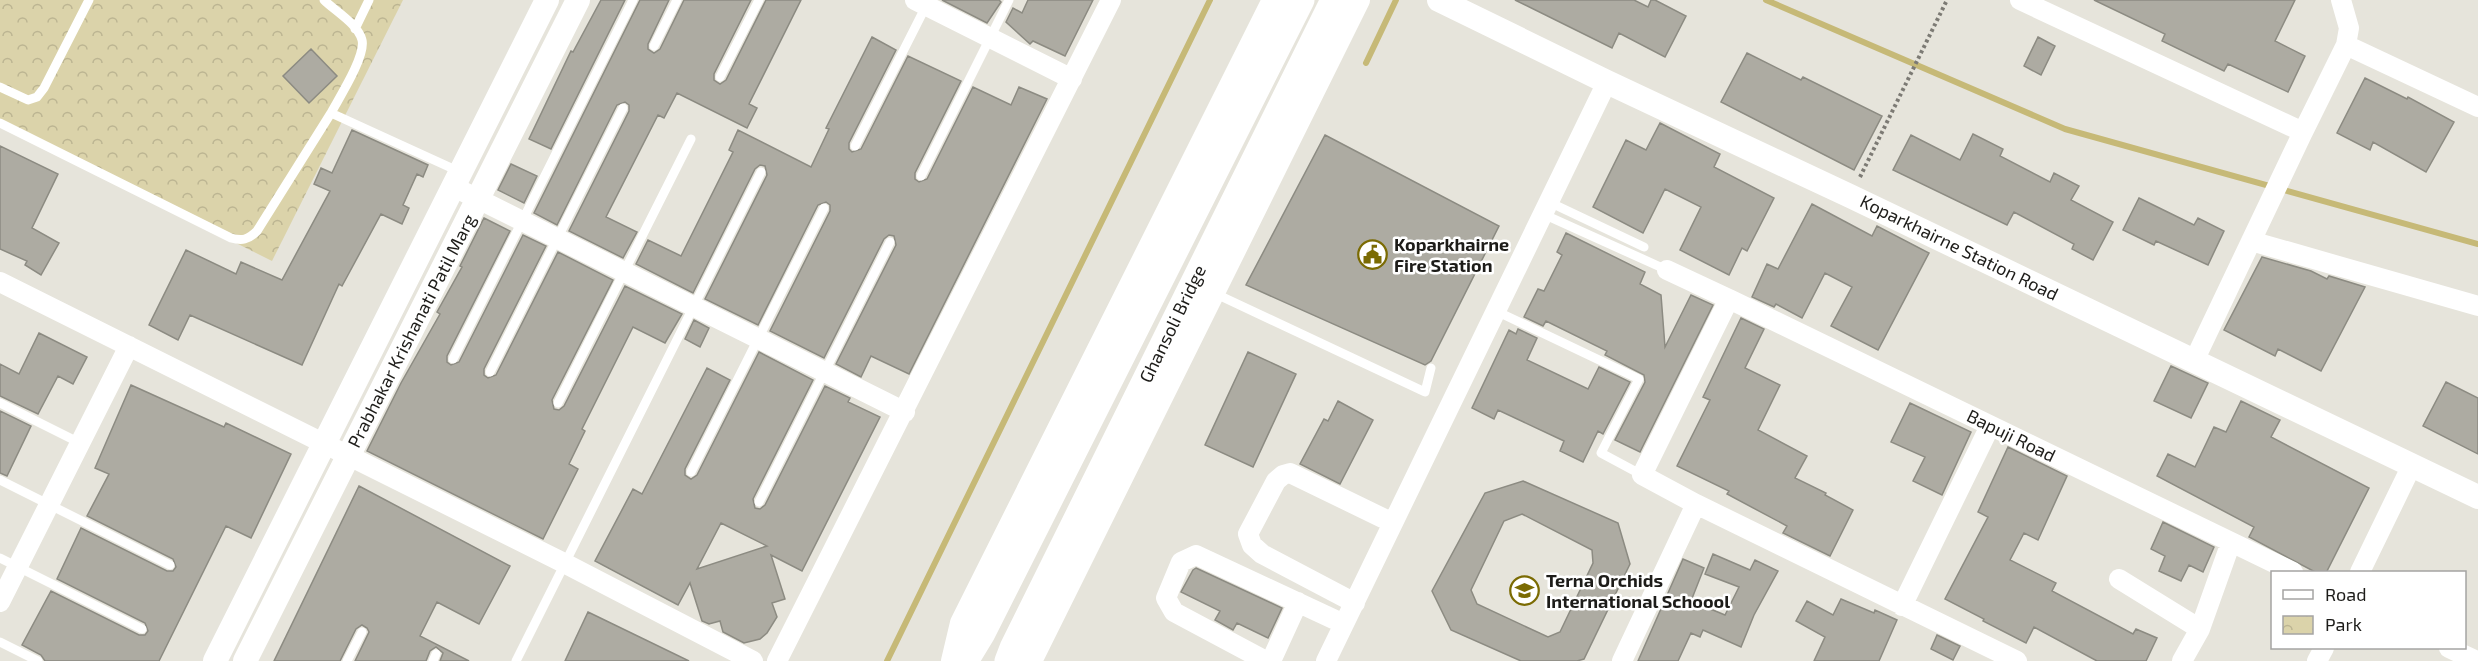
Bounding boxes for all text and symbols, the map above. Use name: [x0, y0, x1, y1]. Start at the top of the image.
street label: Koparkhairne Station Road: [1857, 189, 2062, 305]
street label: Prabhakar Krishanati Patil Marg: [342, 210, 480, 451]
place label: Koparkhairne Fire Station: [1394, 233, 1509, 276]
public building icon: Koparkhairne Fire Station: [1357, 239, 1389, 271]
street label: Ghansoli Bridge: [1134, 261, 1210, 386]
street label: Bapuji Road: [1963, 404, 2059, 466]
place label: Terna Orchids International Schoool: [1546, 569, 1730, 612]
legend: [2271, 571, 2466, 649]
school or university icon: Terna Orchids International Schoool: [1509, 575, 1541, 607]
text: Road: [2325, 583, 2366, 605]
text: Park: [2325, 613, 2362, 635]

